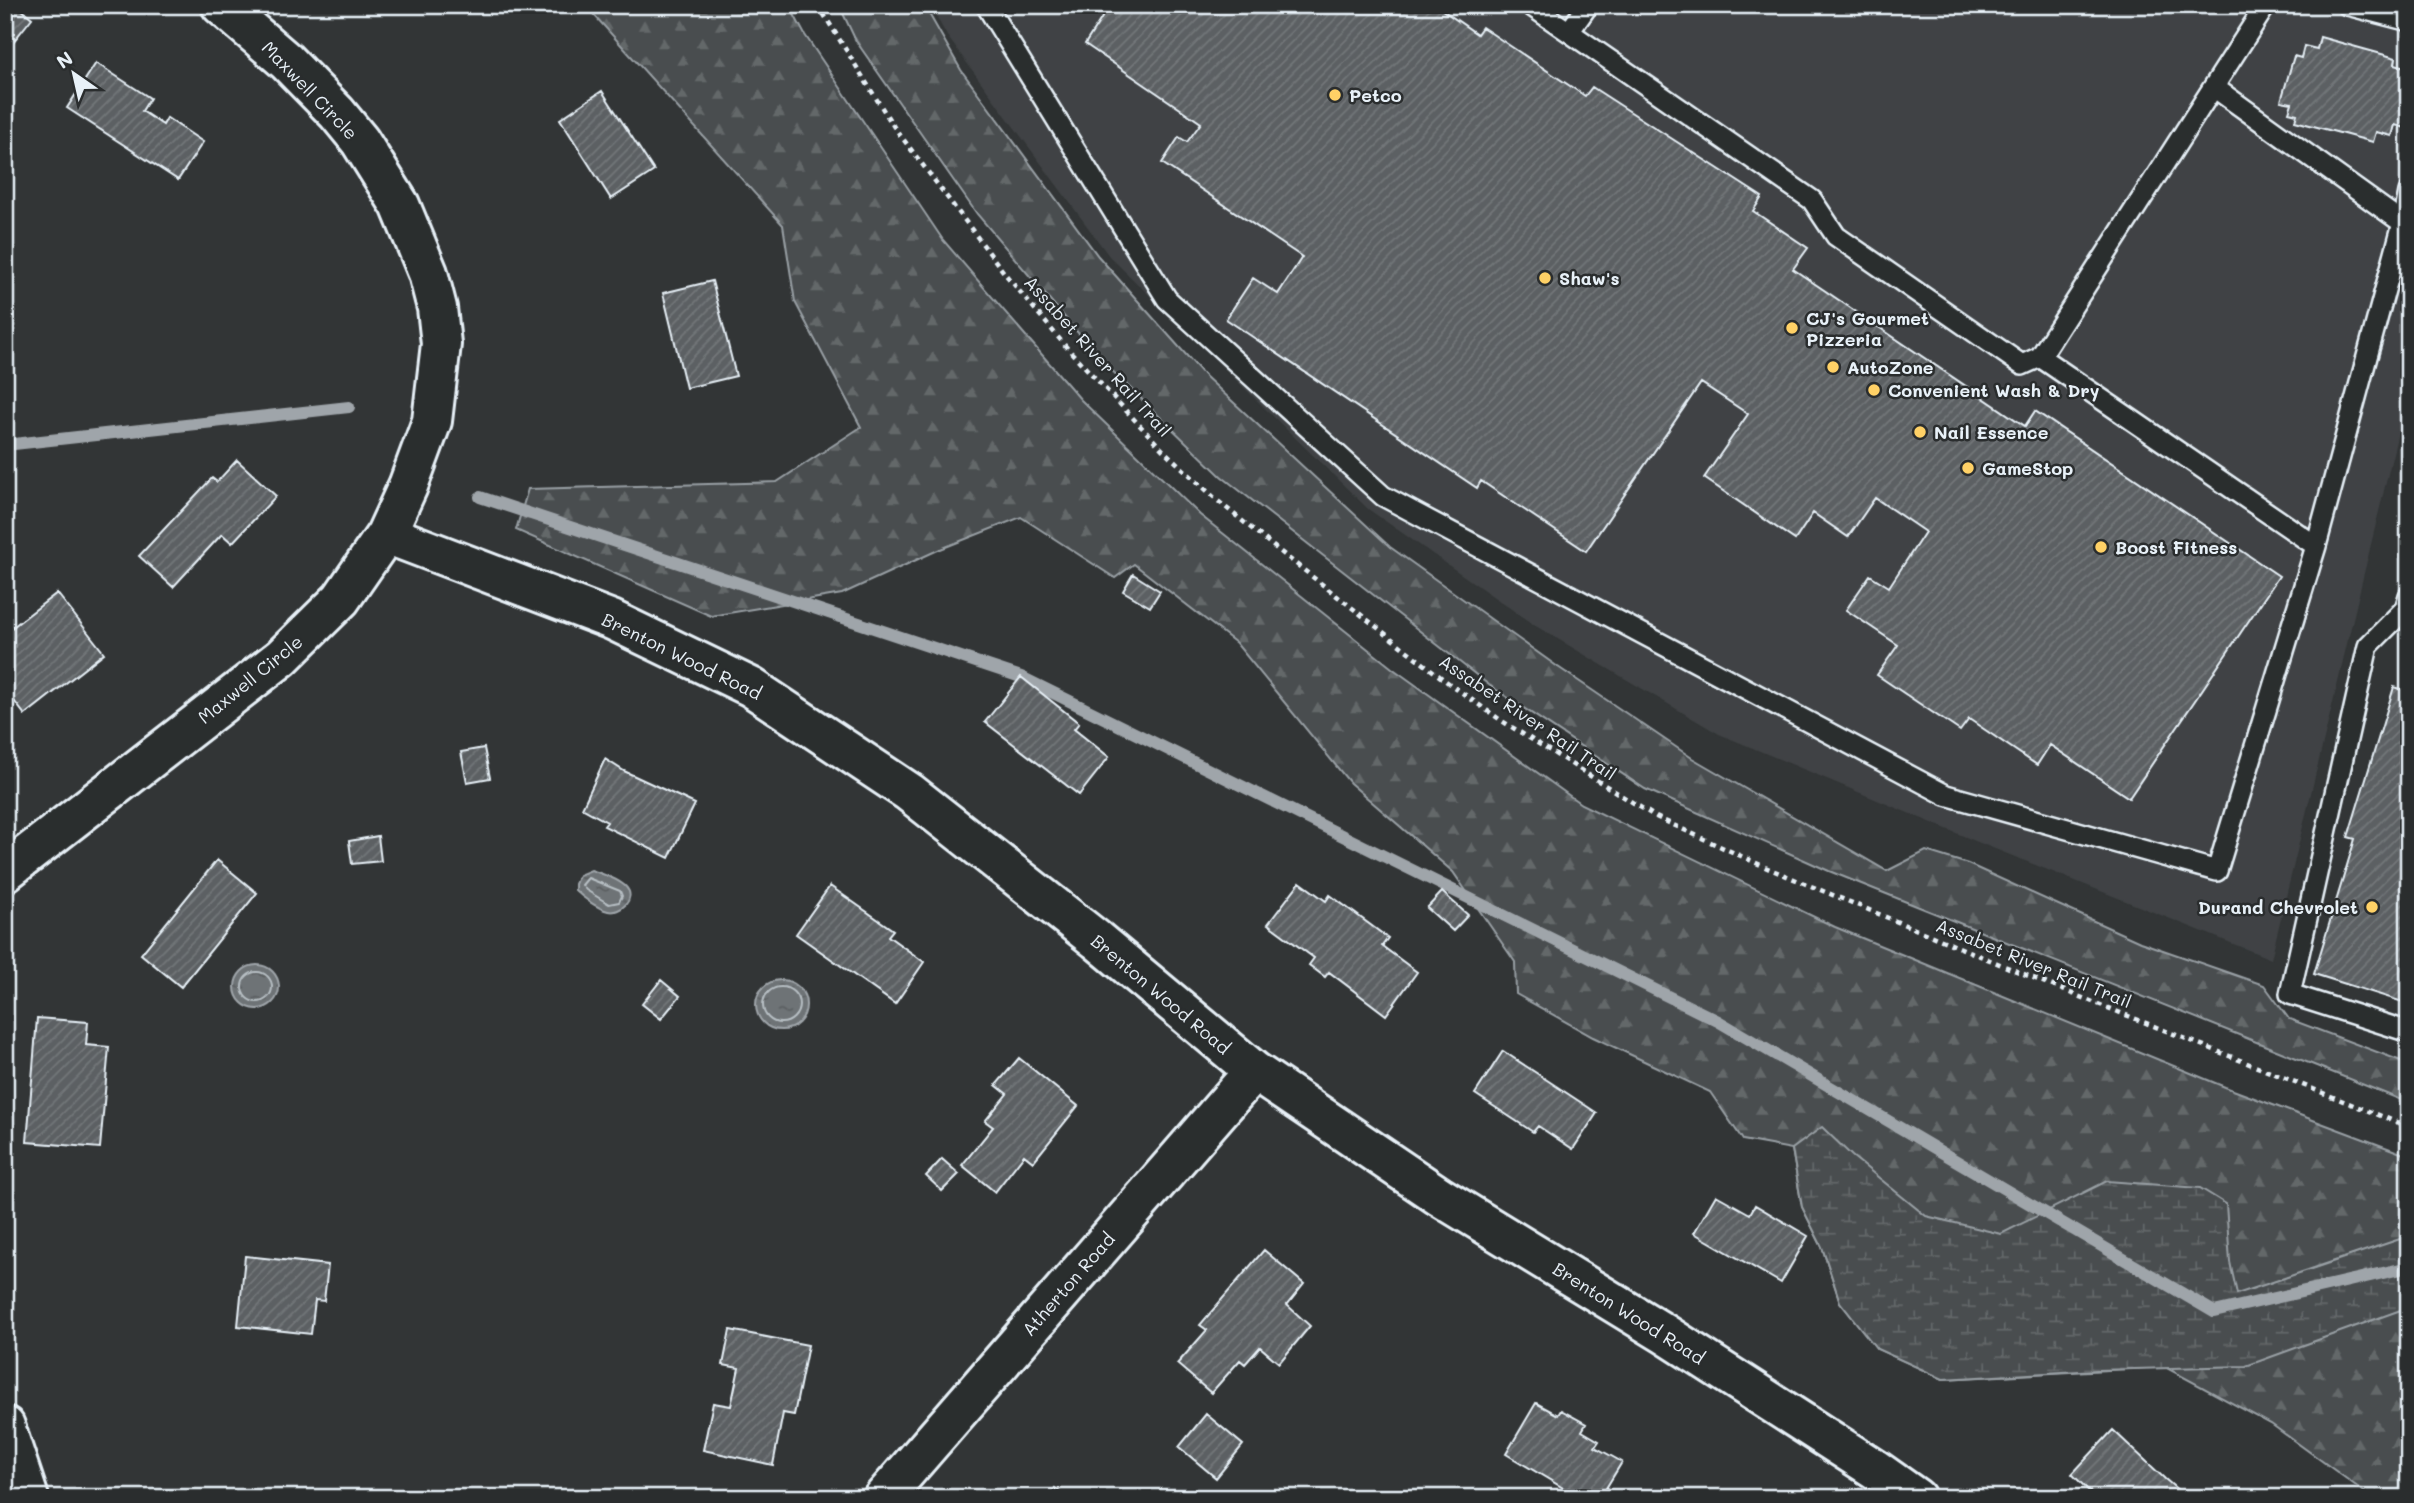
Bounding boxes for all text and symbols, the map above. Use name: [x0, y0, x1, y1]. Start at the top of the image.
street label: Maxwell Circle: [257, 36, 363, 144]
north arrow: [38, 38, 108, 108]
text: N: [51, 45, 77, 74]
place label: Petco: [1349, 83, 1402, 107]
marker: Petco: [1327, 87, 1343, 103]
place label: Shaw's: [1559, 266, 1620, 290]
street label: Assabet River Rail Trail: [1019, 270, 1177, 442]
marker: Shaw's: [1537, 270, 1553, 286]
place label: CJ's Gourmet Pizzeria: [1806, 306, 1929, 351]
marker: CJ's Gourmet Pizzeria: [1784, 320, 1800, 336]
place label: AutoZone: [1847, 355, 1934, 379]
marker: AutoZone: [1825, 359, 1841, 375]
place label: Convenient Wash & Dry: [1888, 378, 2100, 402]
marker: Convenient Wash & Dry: [1866, 382, 1882, 398]
place label: Nail Essence: [1934, 420, 2049, 444]
marker: Nail Essence: [1912, 424, 1928, 440]
place label: GameStop: [1982, 456, 2073, 480]
marker: GameStop: [1960, 460, 1976, 476]
place label: Boost Fitness: [2115, 535, 2237, 559]
marker: Boost Fitness: [2093, 539, 2109, 555]
street label: Brenton Wood Road: [598, 607, 766, 705]
street label: Maxwell Circle: [193, 629, 307, 729]
street label: Assabet River Rail Trail: [1435, 649, 1621, 785]
place label: Durand Chevrolet: [2198, 895, 2358, 919]
marker: Durand Chevrolet: [2364, 899, 2380, 915]
street label: Assabet River Rail Trail: [1933, 913, 2135, 1013]
street label: Brenton Wood Road: [1086, 929, 1236, 1059]
street label: Atherton Road: [1016, 1227, 1120, 1341]
street label: Brenton Wood Road: [1549, 1257, 1709, 1369]

